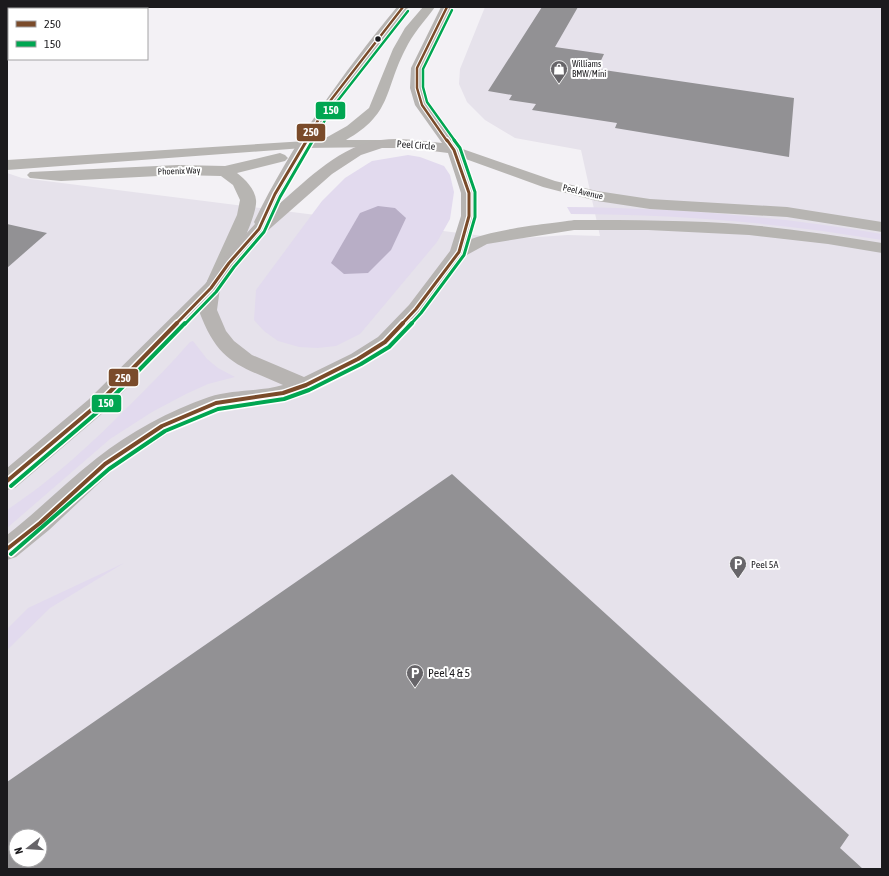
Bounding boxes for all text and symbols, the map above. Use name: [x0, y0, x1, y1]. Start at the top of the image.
legend: [8, 8, 148, 60]
text: 250: [44, 17, 61, 31]
unlabelled marker: [373, 34, 383, 44]
text: 150: [44, 37, 61, 51]
shop icon: Williams BMW/Mini: [549, 59, 569, 84]
place label: Williams BMW/Mini: [572, 59, 606, 79]
line badge: 150: [315, 101, 346, 120]
text: 150: [323, 104, 339, 116]
line badge: 250: [296, 123, 326, 142]
text: 250: [303, 126, 319, 138]
street label: Peel Circle: [396, 138, 436, 152]
street label: Phoenix Way: [158, 165, 201, 177]
street label: Peel Avenue: [562, 183, 604, 201]
line badge: 250: [108, 368, 139, 387]
text: 250: [115, 372, 131, 384]
line badge: 150: [91, 394, 122, 413]
text: 150: [98, 397, 114, 409]
parking icon: Peel 5A: [728, 554, 748, 579]
place label: Peel 5A: [751, 559, 779, 570]
parking icon: Peel 4 & 5: [405, 663, 425, 688]
place label: Peel 4 & 5: [428, 666, 470, 680]
north arrow: [8, 828, 48, 868]
text: N: [12, 846, 25, 856]

